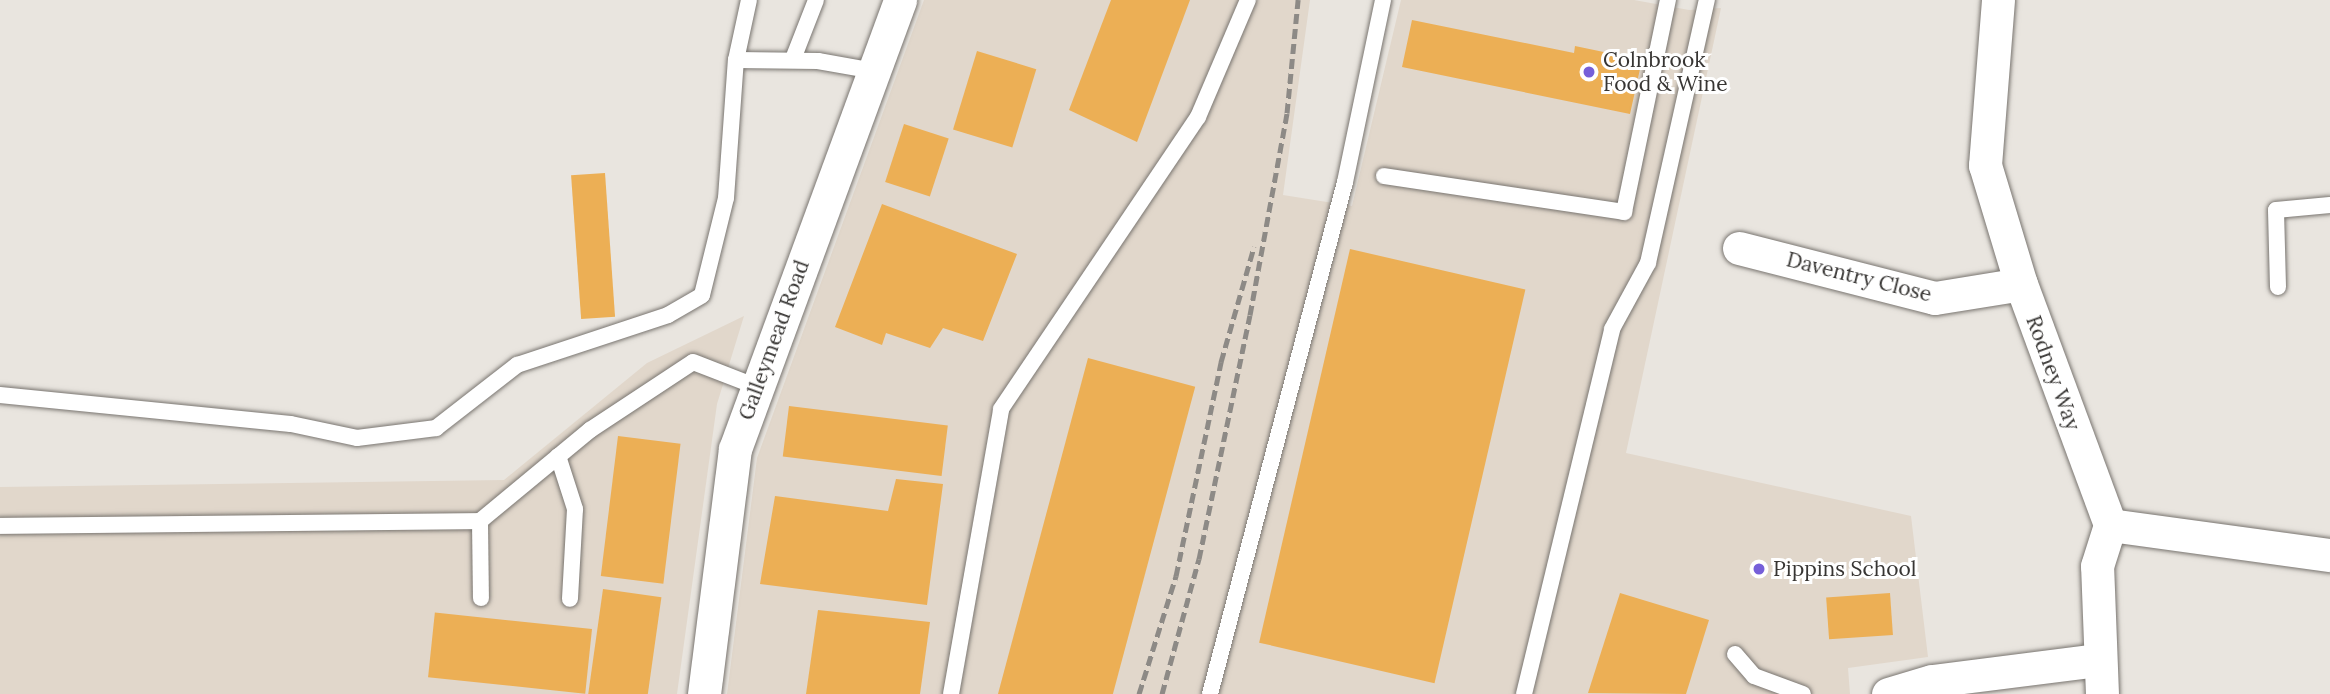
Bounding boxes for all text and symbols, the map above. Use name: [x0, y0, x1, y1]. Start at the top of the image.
place label: Colnbrook Food & Wine: [1603, 47, 1728, 97]
marker: Colnbrook Food & Wine: [1581, 64, 1597, 80]
street label: Daventry Close: [1784, 247, 1934, 307]
street label: Galleymead Road: [733, 257, 815, 423]
street label: Rodney Way: [2021, 312, 2085, 434]
place label: Pippins School: [1773, 556, 1917, 582]
marker: Pippins School: [1751, 561, 1767, 577]

